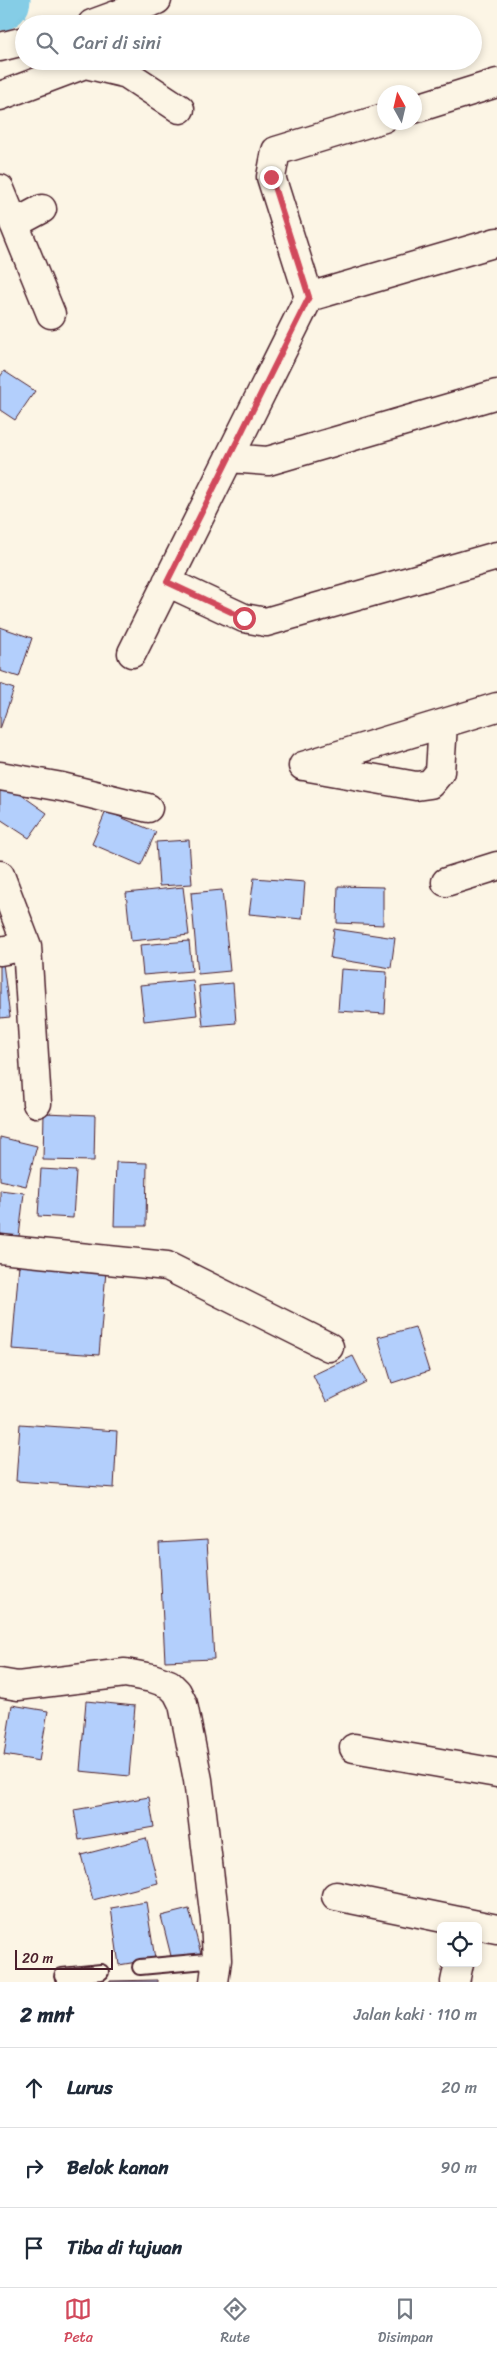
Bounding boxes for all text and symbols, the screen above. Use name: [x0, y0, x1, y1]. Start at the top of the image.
search box: [15, 15, 482, 70]
text: Cari di sini: [73, 26, 161, 59]
icon: search: [33, 29, 61, 57]
north arrow: [377, 85, 422, 130]
route end: [260, 166, 283, 189]
route start: [233, 607, 256, 630]
map controls: [437, 1922, 482, 1967]
button: locate: [437, 1922, 482, 1967]
text: 20 m: [22, 1946, 53, 1971]
scale bar: [15, 1947, 112, 1970]
text: 2 mnt: [20, 1996, 74, 2034]
text: Jalan kaki · 110 m: [354, 2000, 477, 2029]
text: Lurus: [67, 2071, 113, 2104]
text: 20 m: [441, 2073, 477, 2102]
icon: ahead: [20, 2074, 48, 2102]
text: Belok kanan: [67, 2151, 169, 2184]
text: 90 m: [441, 2153, 477, 2182]
icon: right: [20, 2154, 48, 2182]
text: Tiba di tujuan: [67, 2231, 182, 2264]
icon: arrive: [20, 2234, 48, 2262]
tab: Peta: [64, 2295, 93, 2350]
tab: Rute: [221, 2295, 250, 2350]
tab: Disimpan: [378, 2295, 433, 2350]

